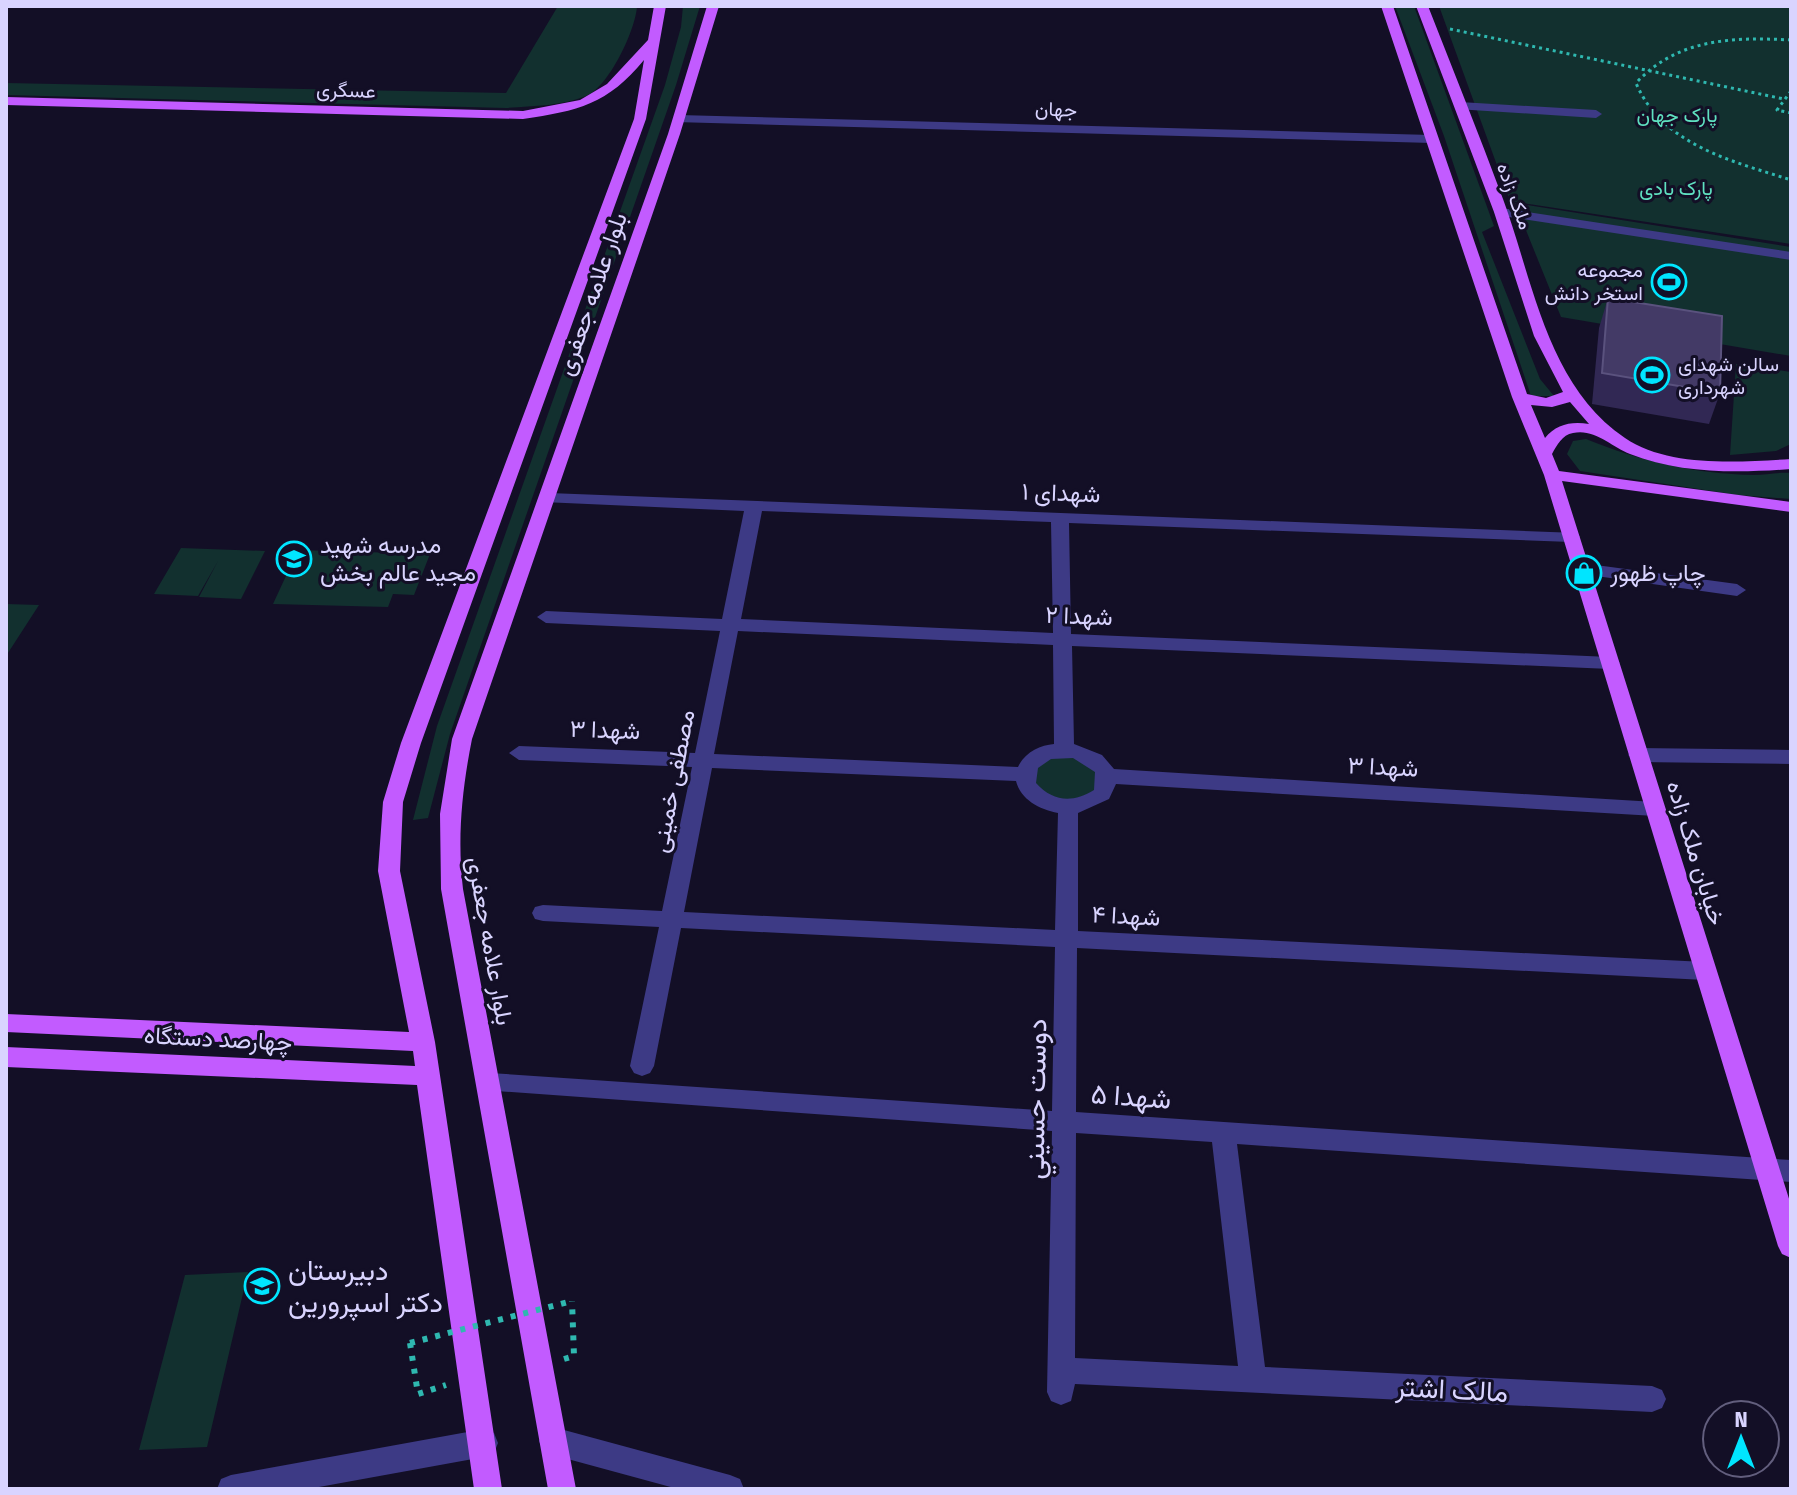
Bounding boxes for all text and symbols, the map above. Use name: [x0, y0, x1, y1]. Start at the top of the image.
street label: عسگری: [316, 77, 376, 104]
street label: جهان: [1034, 96, 1077, 123]
park label: پارک جهان: [1637, 103, 1717, 129]
street label: ملک زاده: [1491, 159, 1538, 233]
park label: پارک بادی: [1639, 176, 1713, 202]
street label: بلوار علامه جعفری: [551, 209, 634, 380]
place label: مجموعه استخر دانش: [1545, 258, 1643, 306]
sports icon: مجموعه استخر دانش: [1650, 263, 1688, 301]
place label: سالن شهدای شهرداری: [1678, 352, 1779, 400]
sports icon: سالن شهدای شهرداری: [1633, 356, 1671, 394]
street label: شهدای ۱: [1021, 478, 1101, 509]
place label: مدرسه شهید مجید عالم بخش: [320, 531, 476, 589]
school or university icon: مدرسه شهید مجید عالم بخش: [275, 540, 313, 578]
shop icon: چاپ ظهور: [1565, 554, 1603, 592]
place label: چاپ ظهور: [1609, 559, 1705, 589]
street label: شهدا ۲: [1045, 601, 1113, 632]
street label: مصطفی خمینی: [645, 707, 701, 855]
street label: شهدا ۳: [569, 715, 641, 746]
street label: شهدا ۳: [1347, 751, 1419, 784]
street label: خیابان ملک زاده: [1660, 777, 1731, 929]
street label: بلوار علامه جعفری: [460, 855, 519, 1028]
street label: شهدا ۴: [1091, 900, 1161, 933]
street label: دوست حسيني: [1018, 1018, 1059, 1180]
street label: چهارصد دستگاه: [143, 1021, 293, 1059]
street label: شهدا ۵: [1090, 1077, 1172, 1117]
place label: دبیرستان دکتر اسپرورین: [288, 1254, 443, 1321]
school or university icon: دبیرستان دکتر اسپرورین: [243, 1267, 281, 1305]
street label: مالک اشتر: [1394, 1370, 1509, 1410]
north arrow: [1701, 1399, 1781, 1479]
text: N: [1734, 1406, 1748, 1433]

